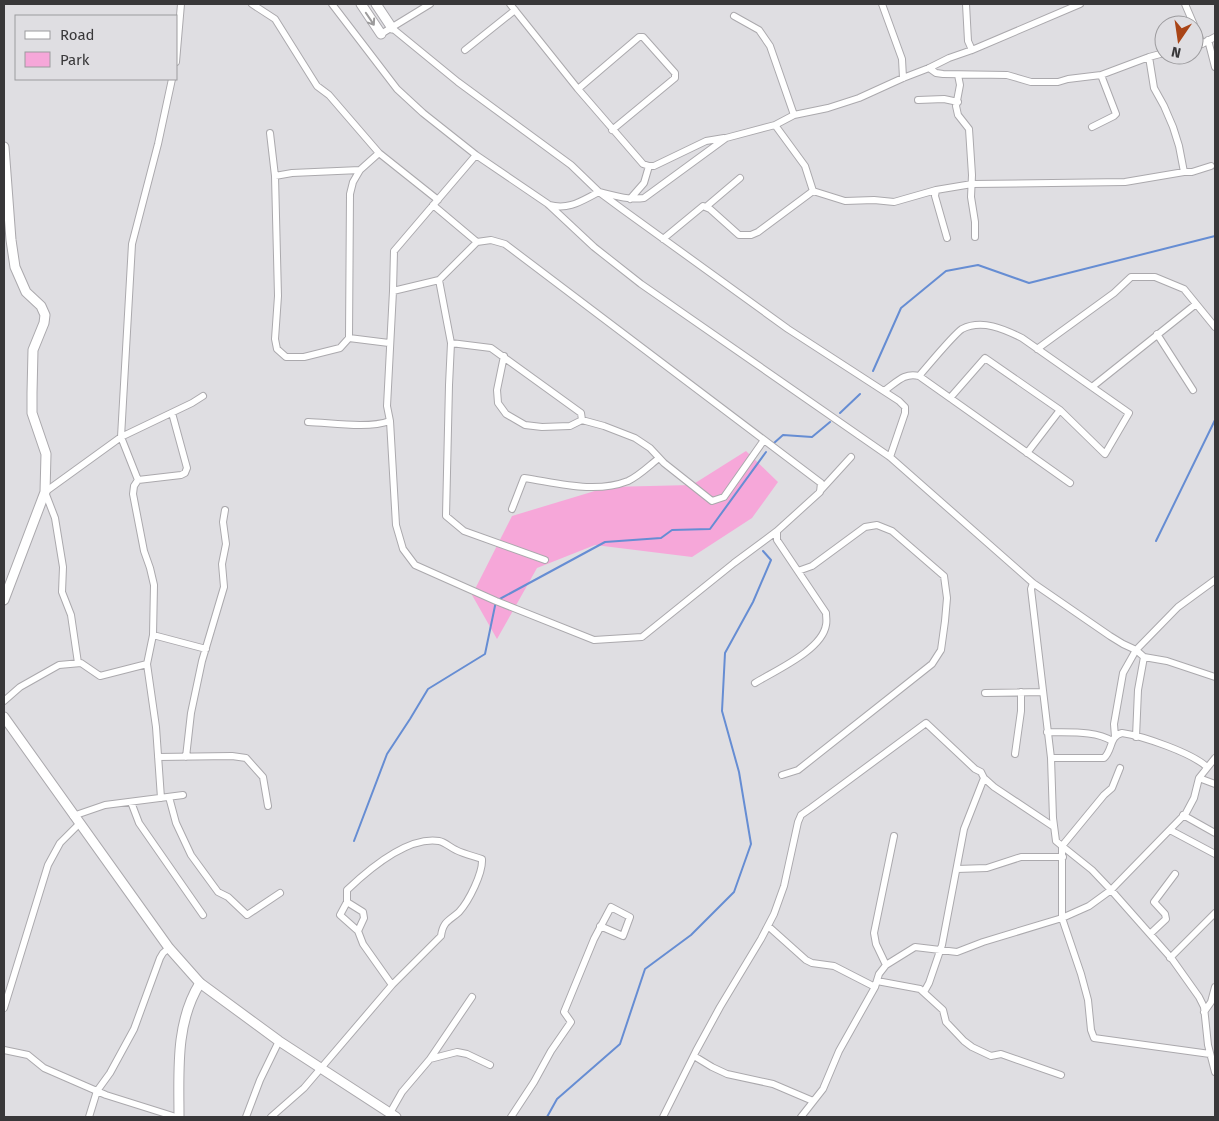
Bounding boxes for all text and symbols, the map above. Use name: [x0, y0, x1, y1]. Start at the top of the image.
one-way arrow: [365, 12, 375, 26]
legend: [15, 15, 178, 80]
north arrow: [1154, 15, 1204, 65]
text: Road: [60, 26, 95, 44]
text: N: [1170, 43, 1183, 62]
text: Park: [60, 51, 90, 69]

